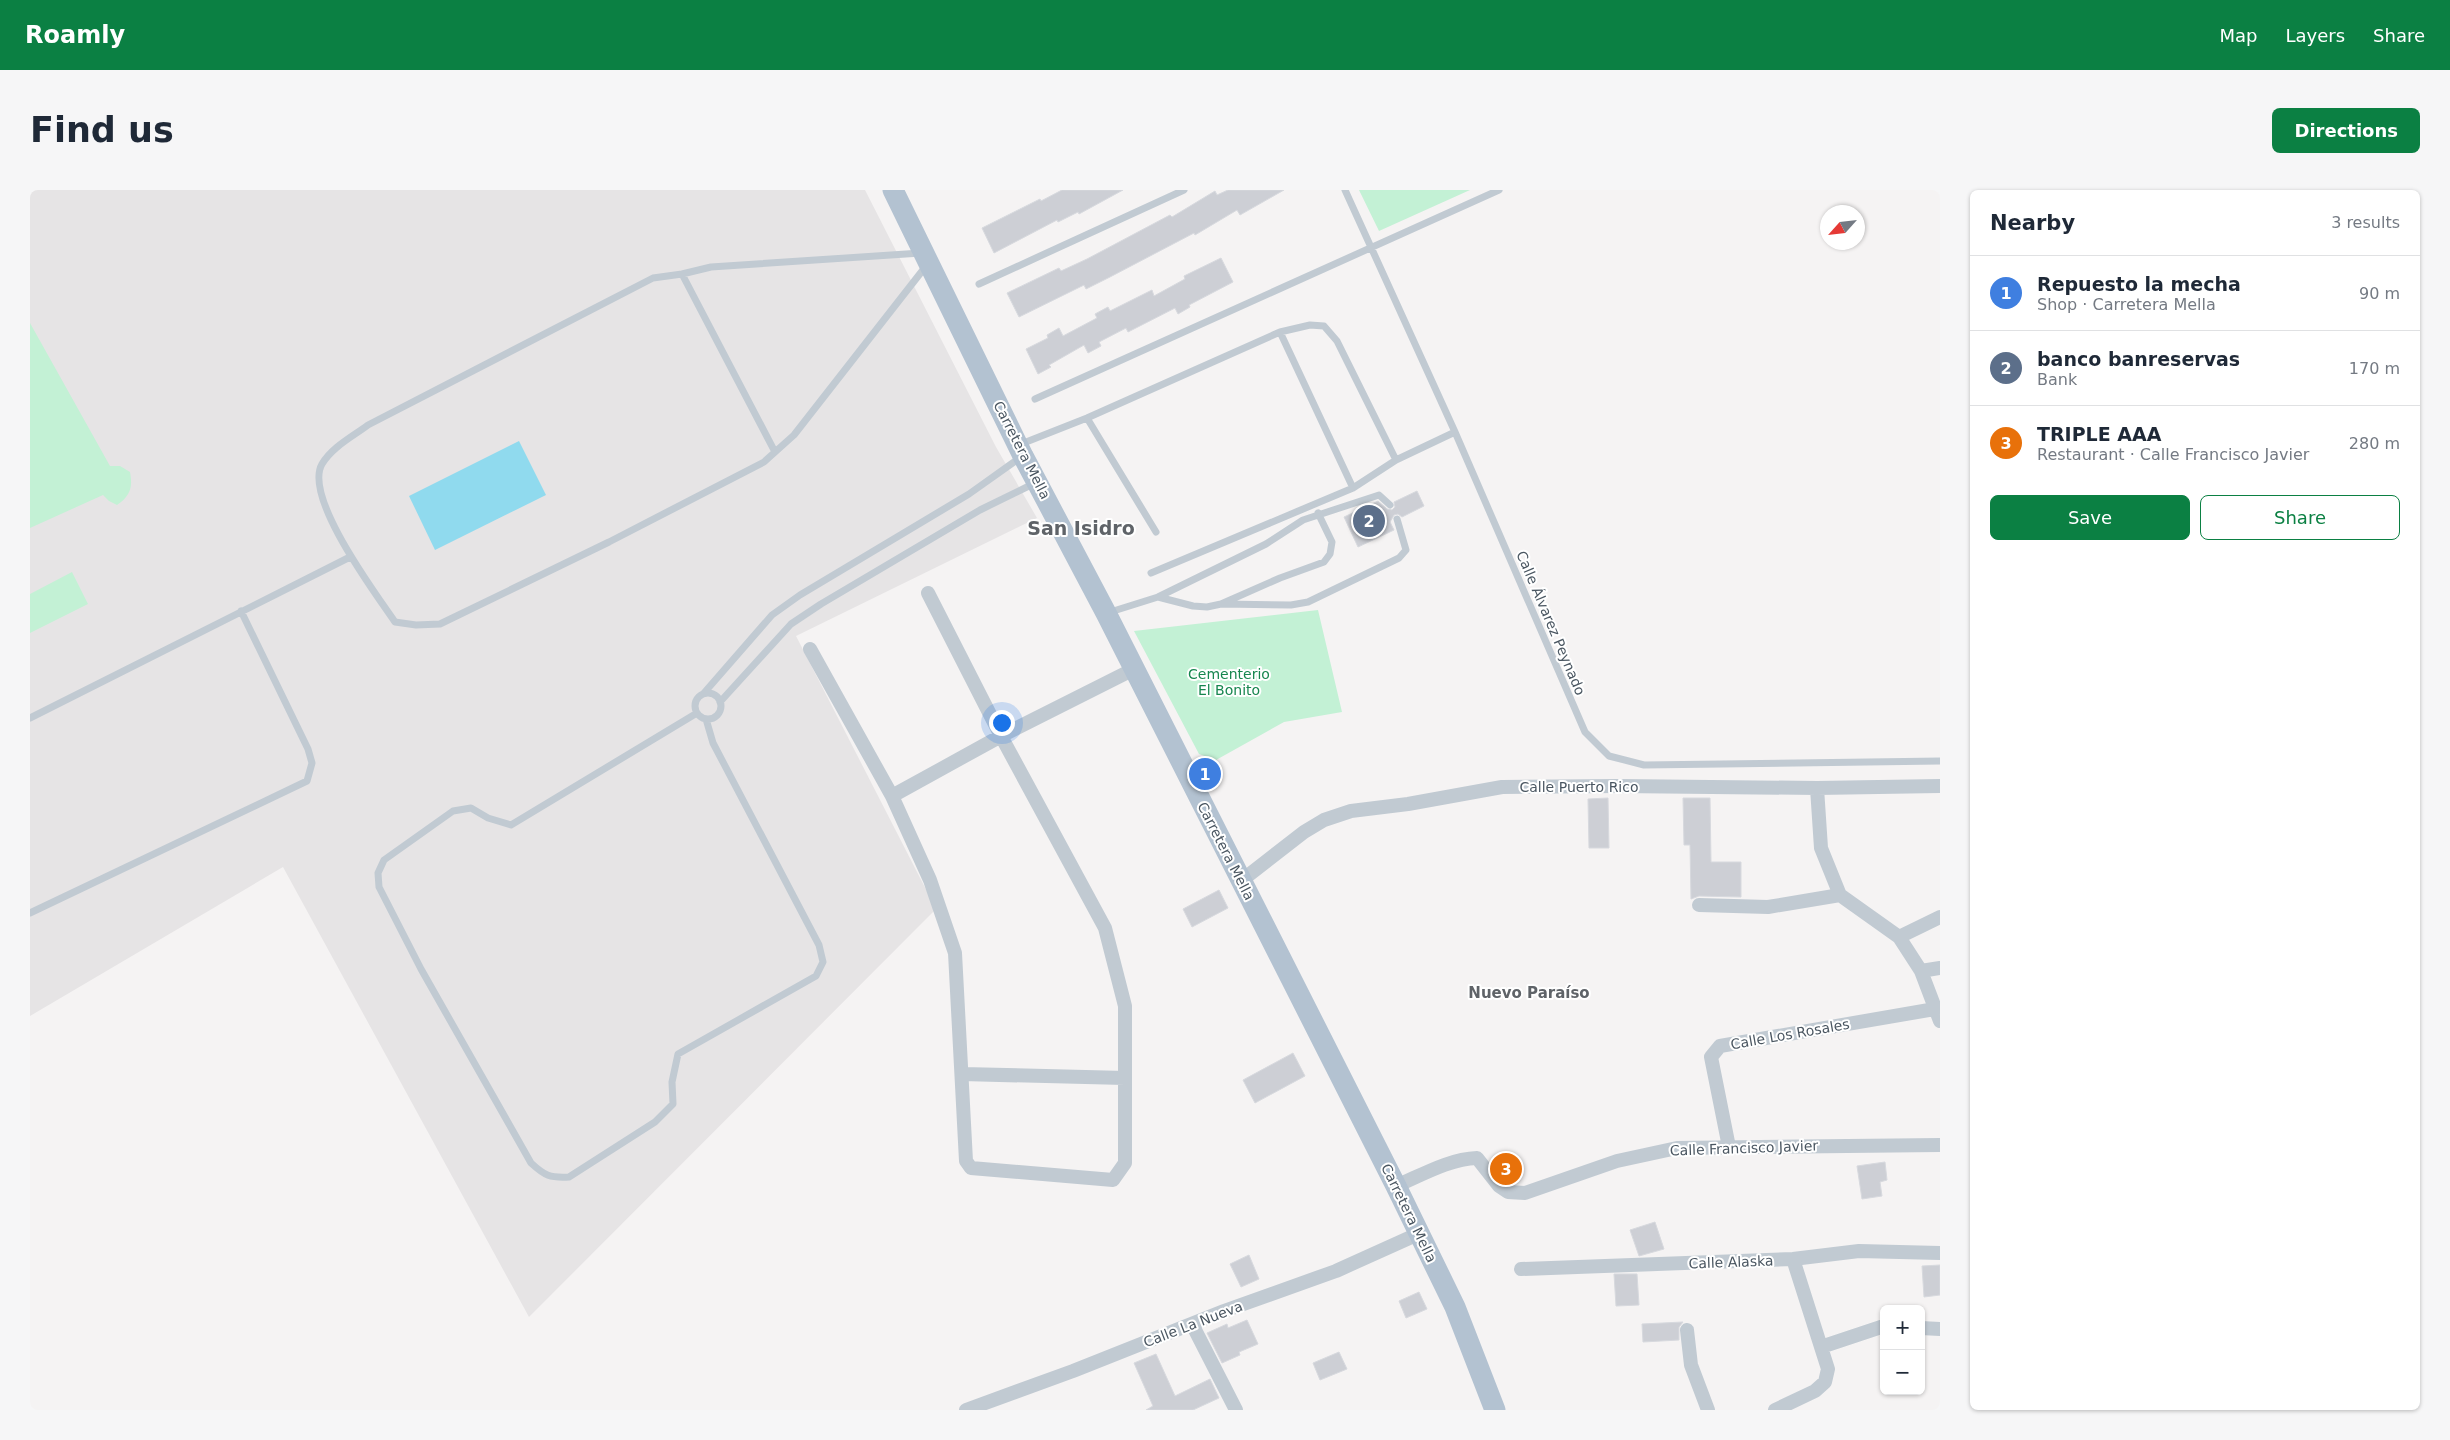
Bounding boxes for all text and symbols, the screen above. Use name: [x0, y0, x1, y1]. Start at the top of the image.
text: Roamly: [25, 21, 125, 49]
text: Map: [2219, 25, 2257, 46]
text: Layers: [2285, 25, 2345, 46]
text: Share: [2373, 25, 2425, 46]
button: Directions: [2272, 108, 2420, 153]
text: Find us: [30, 110, 174, 150]
north arrow: [1820, 205, 1865, 250]
text: Nearby: [1990, 211, 2075, 235]
text: 3 results: [2331, 213, 2400, 232]
text: Repuesto la mecha: [2037, 273, 2241, 295]
text: 1: [2000, 284, 2012, 303]
text: 90 m: [2359, 284, 2400, 303]
text: Shop · Carretera Mella: [2037, 295, 2216, 314]
text: banco banreservas: [2037, 348, 2240, 370]
text: 2: [2000, 359, 2012, 378]
text: 170 m: [2349, 359, 2400, 378]
text: Bank: [2037, 370, 2077, 389]
street label: Carretera Mella: [990, 398, 1054, 502]
text: TRIPLE AAA: [2037, 423, 2161, 445]
text: 3: [2000, 434, 2012, 453]
text: 280 m: [2349, 434, 2400, 453]
text: Restaurant · Calle Francisco Javier: [2037, 445, 2309, 464]
button: Save: [1990, 495, 2190, 540]
button: Share: [2200, 495, 2400, 540]
pin: 2: [1353, 502, 1385, 540]
district label: San Isidro: [1027, 517, 1135, 539]
street label: Calle Álvarez Peynado: [1513, 548, 1589, 698]
park label: Cementerio El Bonito: [1188, 666, 1270, 698]
your location: [989, 710, 1015, 736]
pin: 1: [1189, 755, 1221, 793]
street label: Calle Puerto Rico: [1519, 779, 1639, 795]
street label: Carretera Mella: [1194, 799, 1258, 903]
district label: Nuevo Paraíso: [1468, 984, 1590, 1002]
street label: Calle Los Rosales: [1729, 1016, 1851, 1052]
street label: Calle Francisco Javier: [1670, 1137, 1819, 1159]
pin: 3: [1490, 1150, 1522, 1188]
street label: Carretera Mella: [1378, 1161, 1440, 1265]
street label: Calle Alaska: [1688, 1253, 1774, 1271]
street label: Calle La Nueva: [1141, 1298, 1245, 1350]
map controls: [1880, 1305, 1925, 1395]
button: +: [1880, 1305, 1925, 1350]
button: −: [1880, 1350, 1925, 1395]

